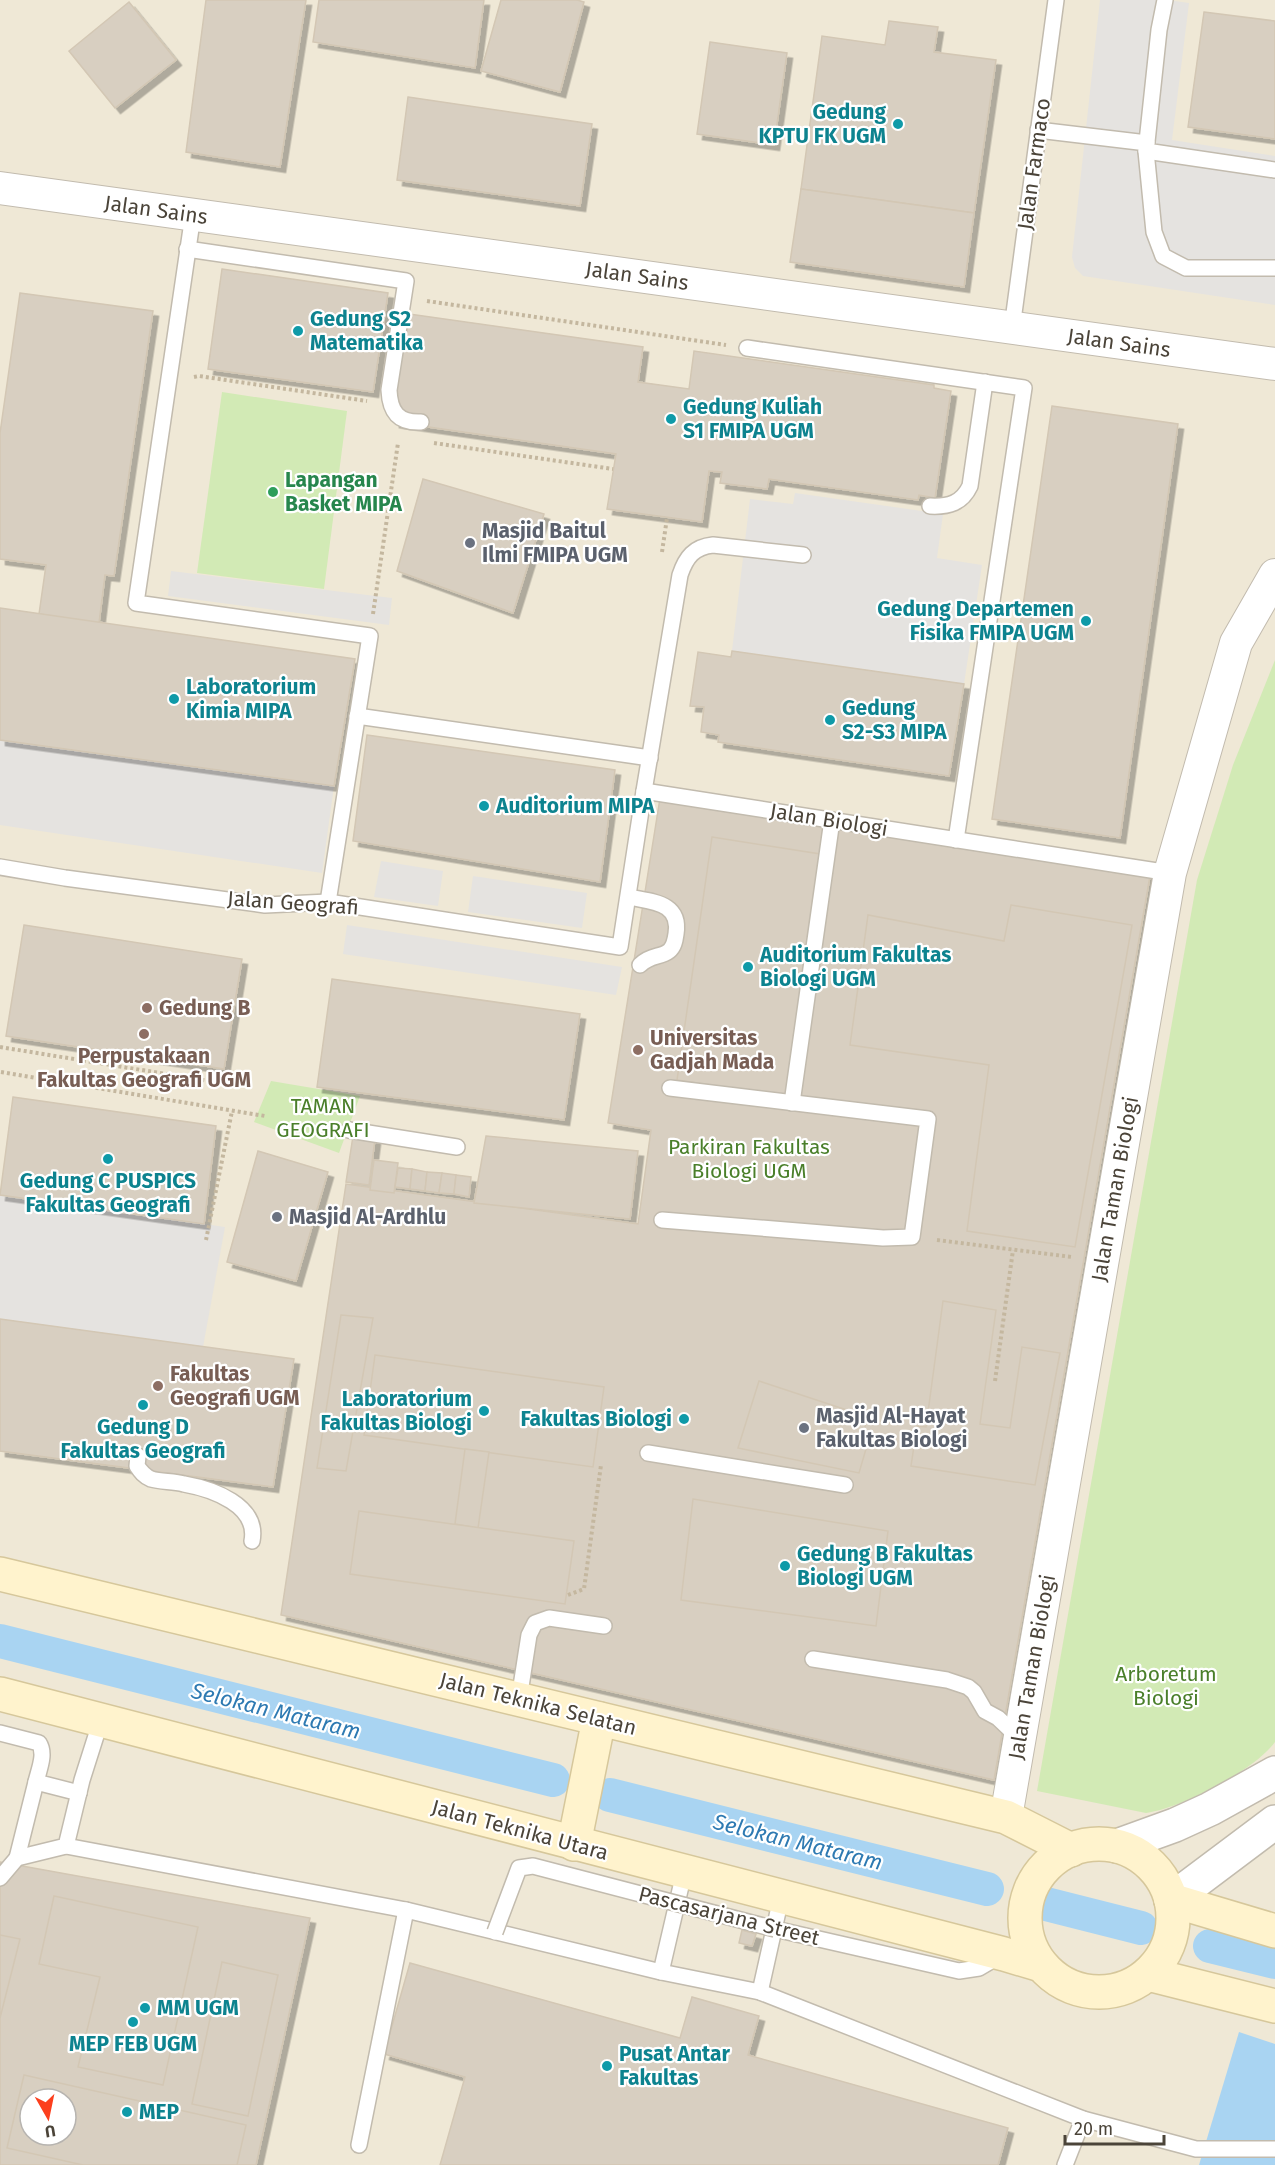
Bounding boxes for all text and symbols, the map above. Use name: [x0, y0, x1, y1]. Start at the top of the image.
street label: Jalan Farmaco: [1012, 96, 1056, 232]
place label: Gedung KPTU FK UGM: [758, 99, 886, 149]
marker: Gedung KPTU FK UGM: [891, 117, 905, 131]
street label: Jalan Sains: [103, 190, 209, 230]
street label: Jalan Sains: [584, 256, 690, 296]
place label: Gedung S2 Matematika: [310, 306, 423, 356]
street label: Jalan Sains: [1066, 323, 1172, 363]
marker: Gedung S2 Matematika: [291, 324, 305, 338]
place label: Gedung Kuliah S1 FMIPA UGM: [683, 394, 822, 444]
marker: Gedung Kuliah S1 FMIPA UGM: [664, 412, 678, 426]
place label: Lapangan Basket MIPA: [285, 467, 402, 517]
marker: Lapangan Basket MIPA: [266, 485, 280, 499]
place label: Masjid Baitul Ilmi FMIPA UGM: [482, 518, 628, 568]
marker: Masjid Baitul Ilmi FMIPA UGM: [463, 536, 477, 550]
place label: Gedung Departemen Fisika FMIPA UGM: [877, 596, 1074, 646]
marker: Gedung Departemen Fisika FMIPA UGM: [1079, 614, 1093, 628]
place label: Laboratorium Kimia MIPA: [186, 674, 316, 724]
marker: Laboratorium Kimia MIPA: [167, 692, 181, 706]
place label: Gedung S2-S3 MIPA: [842, 695, 947, 745]
marker: Gedung S2-S3 MIPA: [823, 713, 837, 727]
place label: Auditorium MIPA: [495, 793, 655, 819]
street label: Jalan Biologi: [768, 798, 890, 842]
marker: Auditorium MIPA: [477, 799, 491, 813]
street label: Jalan Geografi: [226, 885, 360, 921]
place label: Auditorium Fakultas Biologi UGM: [759, 942, 951, 992]
marker: Auditorium Fakultas Biologi UGM: [741, 960, 755, 974]
place label: Gedung B: [159, 995, 250, 1021]
marker: Gedung B: [140, 1001, 154, 1015]
place label: Universitas Gadjah Mada: [650, 1025, 774, 1075]
marker: Perpustakaan Fakultas Geografi UGM: [137, 1027, 151, 1041]
place label: Perpustakaan Fakultas Geografi UGM: [37, 1043, 251, 1093]
marker: Universitas Gadjah Mada: [631, 1043, 645, 1057]
park label: TAMAN GEOGRAFI: [276, 1093, 370, 1143]
street label: Jalan Taman Biologi: [1086, 1094, 1144, 1284]
park label: Parkiran Fakultas Biologi UGM: [668, 1134, 830, 1184]
marker: Gedung C PUSPICS Fakultas Geografi: [101, 1152, 115, 1166]
place label: Gedung C PUSPICS Fakultas Geografi: [20, 1168, 196, 1218]
place label: Masjid Al-Ardhlu: [289, 1204, 446, 1230]
marker: Masjid Al-Ardhlu: [270, 1210, 284, 1224]
place label: Fakultas Geografi UGM: [170, 1361, 299, 1411]
marker: Fakultas Geografi UGM: [151, 1379, 165, 1393]
place label: Laboratorium Fakultas Biologi: [321, 1386, 472, 1436]
marker: Gedung D Fakultas Geografi: [136, 1398, 150, 1412]
place label: Masjid Al-Hayat Fakultas Biologi: [816, 1403, 967, 1453]
marker: Laboratorium Fakultas Biologi: [477, 1404, 491, 1418]
place label: Fakultas Biologi: [521, 1406, 672, 1432]
marker: Fakultas Biologi: [677, 1412, 691, 1426]
place label: Gedung D Fakultas Geografi: [60, 1414, 226, 1464]
marker: Masjid Al-Hayat Fakultas Biologi: [797, 1421, 811, 1435]
place label: Gedung B Fakultas Biologi UGM: [797, 1541, 973, 1591]
marker: Gedung B Fakultas Biologi UGM: [778, 1559, 792, 1573]
street label: Jalan Taman Biologi: [1003, 1572, 1061, 1762]
park label: Arboretum Biologi: [1115, 1661, 1217, 1711]
street label: Jalan Teknika Selatan: [437, 1667, 639, 1741]
water label: Selokan Mataram: [188, 1677, 363, 1745]
street label: Jalan Teknika Utara: [429, 1794, 611, 1866]
water label: Selokan Mataram: [710, 1808, 885, 1876]
street label: Pascasarjana Street: [636, 1881, 823, 1951]
place label: MM UGM: [157, 1995, 239, 2021]
marker: MM UGM: [138, 2001, 152, 2015]
marker: MEP FEB UGM: [126, 2015, 140, 2029]
place label: MEP FEB UGM: [69, 2031, 197, 2057]
place label: Pusat Antar Fakultas: [619, 2041, 730, 2091]
marker: Pusat Antar Fakultas: [600, 2059, 614, 2073]
north arrow: [18, 2087, 78, 2147]
place label: MEP: [139, 2099, 180, 2125]
marker: MEP: [120, 2105, 134, 2119]
scale bar: [1065, 2108, 1164, 2146]
text: 20 m: [1074, 2118, 1113, 2140]
text: U: [44, 2121, 57, 2142]

